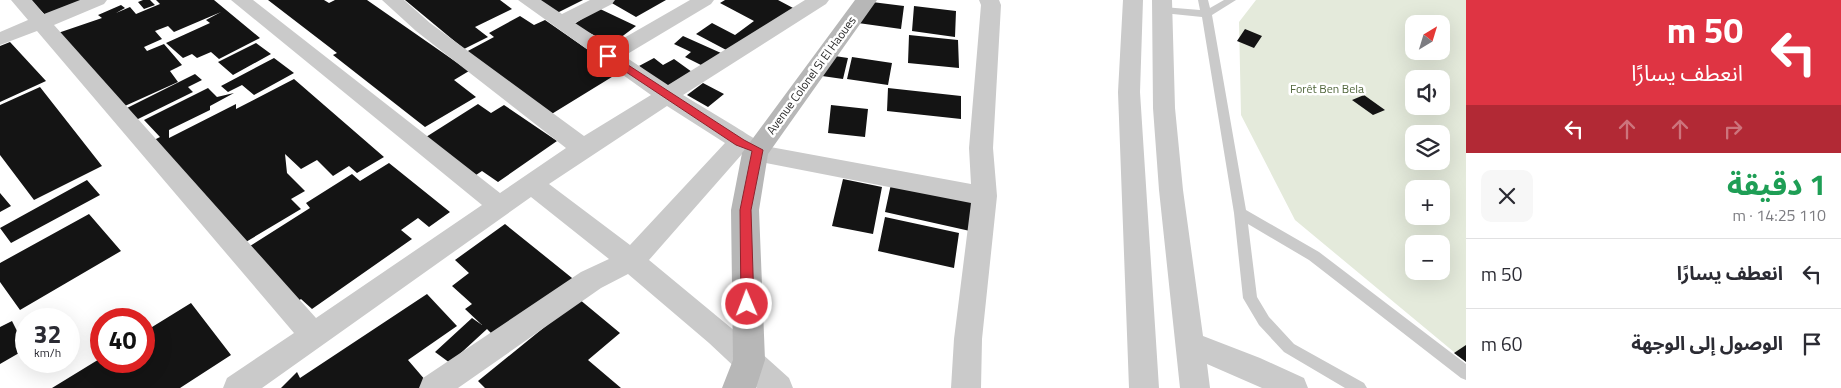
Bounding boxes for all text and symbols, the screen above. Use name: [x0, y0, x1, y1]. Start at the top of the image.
text: 50 m: [1667, 3, 1743, 57]
street label: Avenue Colonel Si El Haoues: [762, 12, 861, 138]
north arrow: [1405, 15, 1450, 60]
map controls: [1405, 15, 1450, 280]
icon: left: [1761, 20, 1826, 85]
pin: [587, 35, 629, 77]
icon: arrive: [594, 42, 622, 70]
text: انعطف يسارًا: [1631, 56, 1743, 90]
button: sound: [1405, 70, 1450, 115]
park label: Forêt Ben Bela: [1290, 79, 1364, 98]
icon: left: [1560, 115, 1588, 143]
icon: ahead: [1613, 115, 1641, 143]
icon: ahead: [1666, 115, 1694, 143]
icon: right: [1719, 115, 1747, 143]
button: layers: [1405, 125, 1450, 170]
text: 1 دقيقة: [1727, 161, 1826, 207]
button: close: [1481, 170, 1533, 222]
button: +: [1405, 180, 1450, 225]
text: 110 m · 14:25: [1732, 203, 1826, 227]
button: −: [1405, 235, 1450, 280]
text: انعطف يسارًا: [1677, 258, 1783, 287]
text: 50 m: [1481, 259, 1522, 288]
icon: left: [1798, 260, 1826, 288]
position arrow: [720, 277, 772, 329]
speed limit sign: 40: [90, 308, 155, 373]
text: 32: [33, 315, 62, 353]
text: الوصول إلى الوجهة: [1631, 328, 1783, 357]
text: 60 m: [1481, 329, 1522, 358]
icon: arrive: [1798, 330, 1826, 358]
text: km/h: [34, 343, 61, 362]

